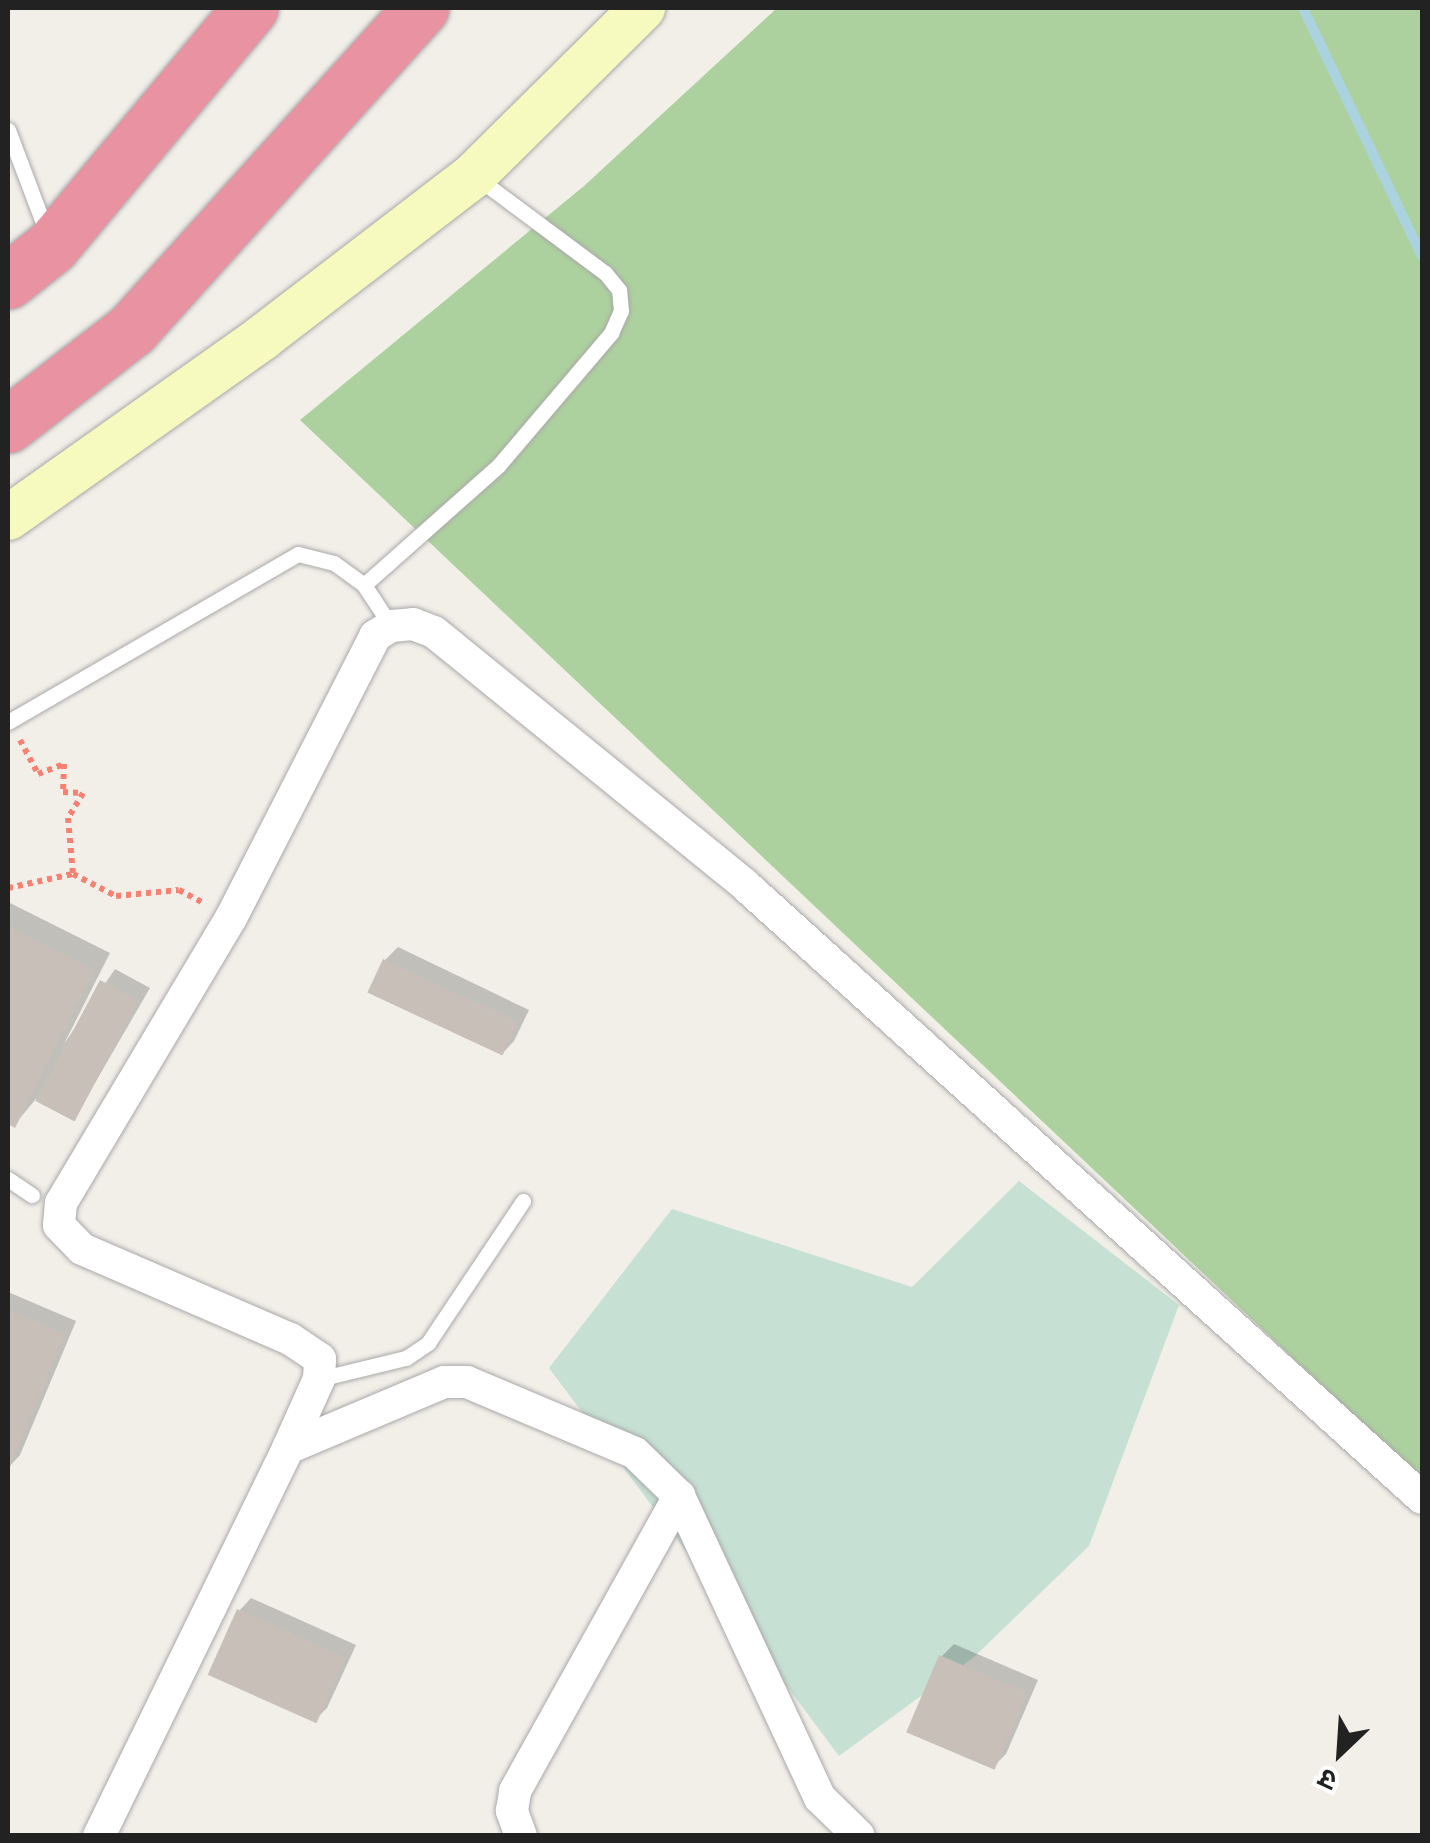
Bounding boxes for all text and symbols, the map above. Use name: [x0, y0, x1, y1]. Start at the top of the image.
north arrow: [1290, 1703, 1390, 1803]
text: उ: [1313, 1761, 1342, 1799]

